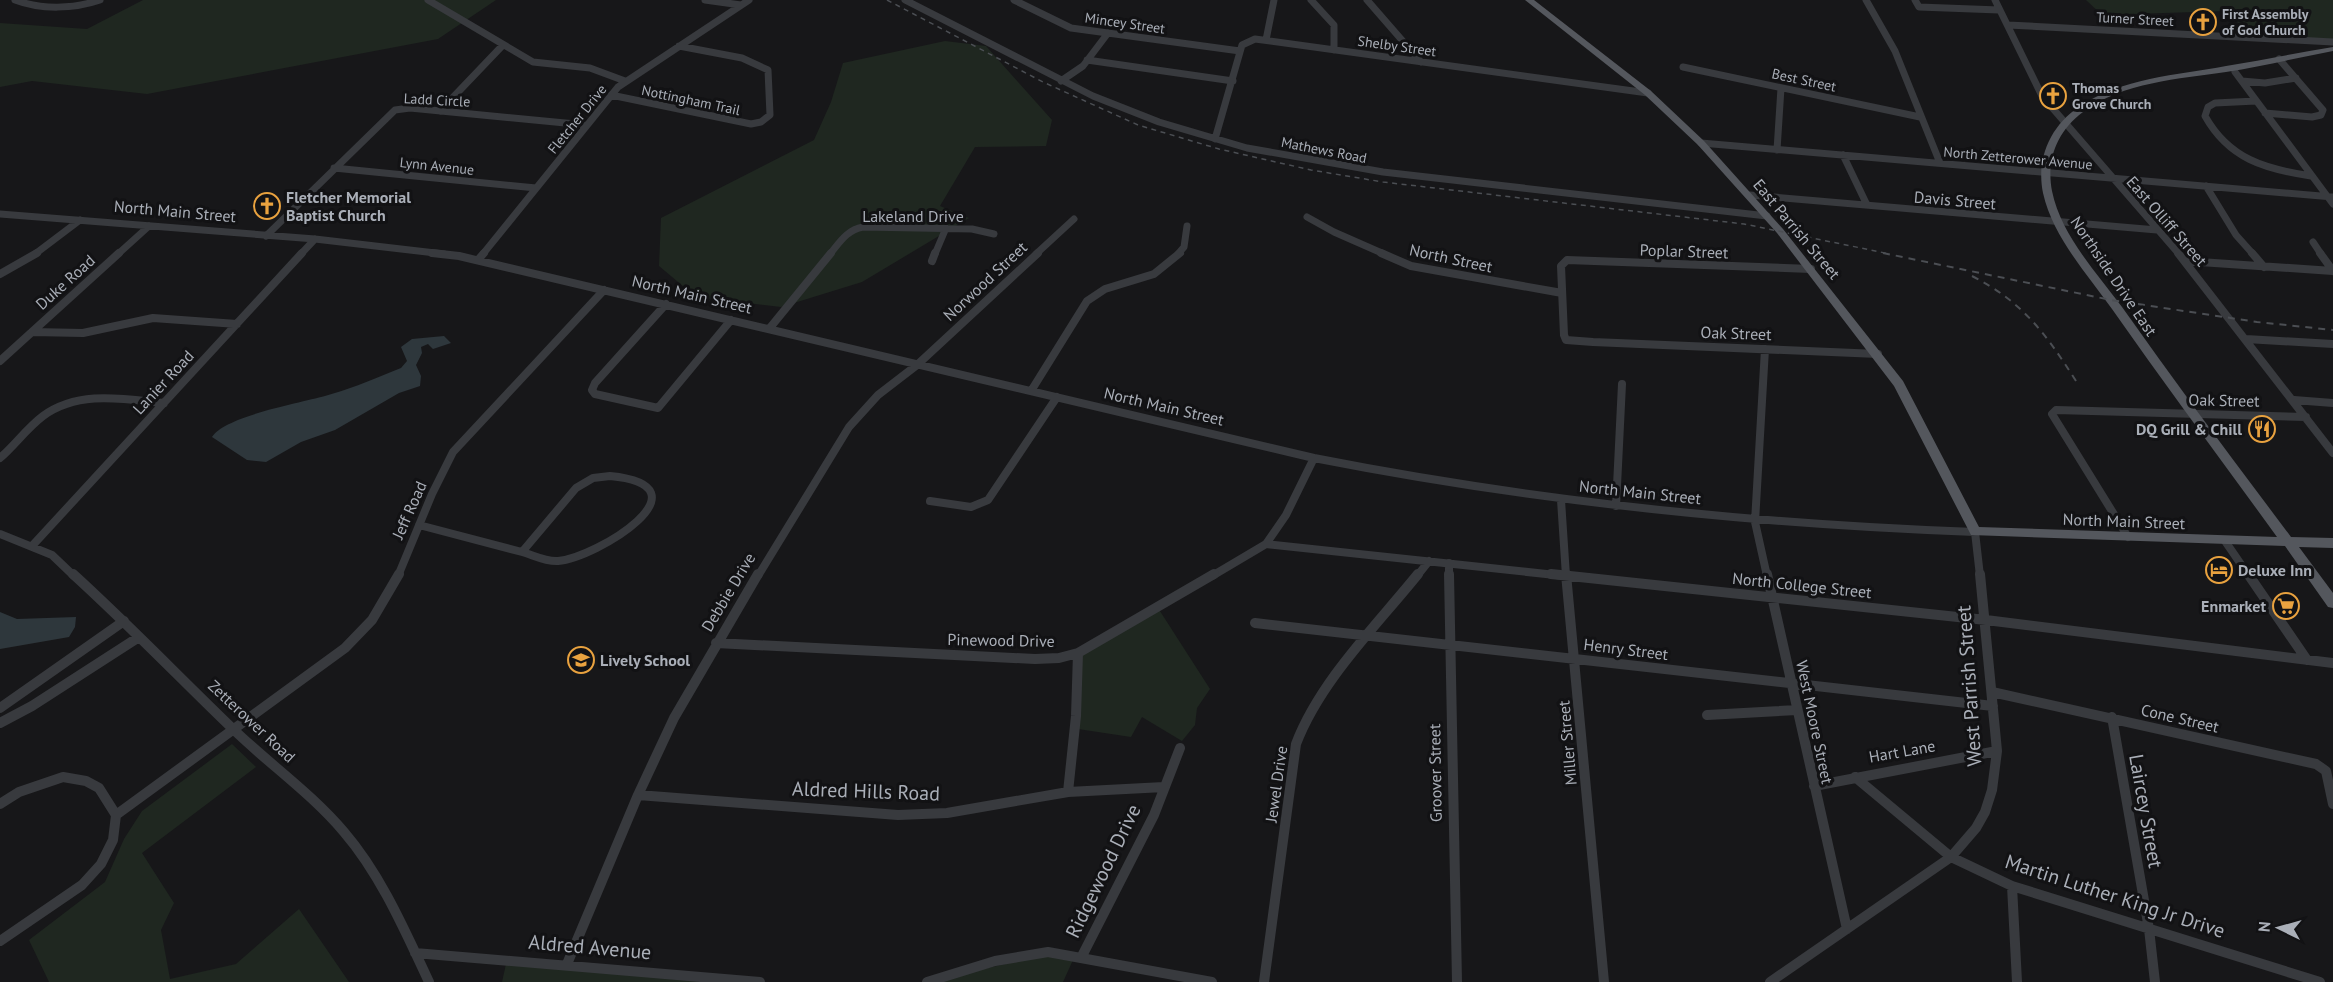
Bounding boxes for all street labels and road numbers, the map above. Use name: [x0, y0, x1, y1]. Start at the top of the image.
street label: Mincey Street: [1084, 8, 1167, 38]
street label: Turner Street: [2096, 8, 2174, 30]
street label: Shelby Street: [1357, 32, 1438, 60]
street label: Best Street: [1770, 64, 1838, 96]
street label: Fletcher Drive: [544, 81, 610, 157]
street label: Nottingham Trail: [640, 81, 742, 119]
street label: Ladd Circle: [403, 89, 471, 111]
street label: Mathews Road: [1280, 133, 1368, 167]
street label: North Zetterower Avenue: [1943, 143, 2093, 173]
street label: Lynn Avenue: [399, 153, 475, 179]
street label: East Olliff Street: [2122, 172, 2212, 271]
street label: East Parrish Street: [1749, 175, 1845, 284]
street label: Davis Street: [1913, 186, 1997, 214]
street label: North Main Street: [113, 196, 237, 226]
street label: Lakeland Drive: [862, 206, 964, 226]
street label: Northside Drive East: [2066, 212, 2162, 340]
street label: Norwood Street: [939, 237, 1031, 325]
street label: North Street: [1408, 239, 1495, 277]
street label: Poplar Street: [1639, 239, 1729, 263]
street label: Duke Road: [31, 250, 99, 314]
street label: North Main Street: [630, 270, 754, 318]
street label: Oak Street: [1700, 322, 1773, 344]
street label: Lanier Road: [128, 346, 198, 418]
street label: North Main Street: [1102, 382, 1226, 430]
street label: Oak Street: [2188, 389, 2260, 411]
street label: North Main Street: [1578, 476, 1703, 508]
street label: Jeff Road: [387, 478, 431, 543]
street label: North Main Street: [2062, 509, 2186, 533]
street label: Debbie Drive: [697, 549, 759, 635]
street label: North College Street: [1731, 568, 1873, 602]
street label: West Parrish Street: [1950, 604, 1988, 767]
street label: Pinewood Drive: [947, 629, 1055, 651]
street label: Henry Street: [1583, 634, 1670, 664]
street label: West Moore Street: [1792, 658, 1838, 786]
street label: Zetterower Road: [204, 676, 300, 766]
street label: Miller Street: [1553, 699, 1581, 786]
street label: Cone Street: [2139, 699, 2221, 737]
street label: Groover Street: [1424, 723, 1446, 822]
street label: Hart Lane: [1867, 735, 1937, 767]
street label: Jewel Drive: [1261, 744, 1291, 825]
street label: Laircey Street: [2123, 752, 2169, 870]
street label: Aldred Hills Road: [792, 775, 940, 807]
street label: Ridgewood Drive: [1059, 800, 1147, 942]
street label: Martin Luther King Jr Drive: [2002, 848, 2228, 944]
street label: Aldred Avenue: [528, 929, 652, 965]

